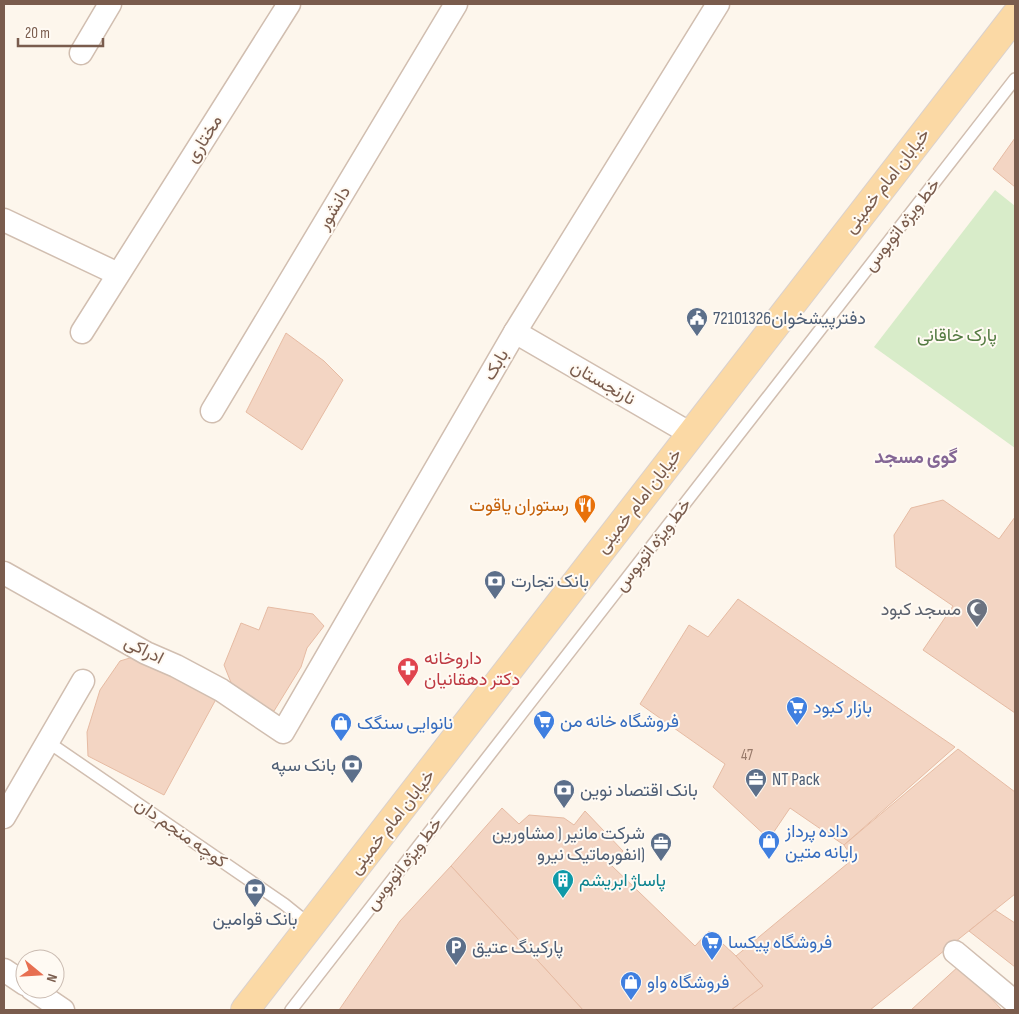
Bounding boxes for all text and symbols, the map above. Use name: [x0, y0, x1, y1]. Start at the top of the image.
scale bar: [18, 15, 102, 47]
text: 20 m: [25, 24, 50, 43]
street label: مختاری: [181, 111, 227, 167]
street label: خیابان امام خمینی: [840, 124, 935, 238]
street label: خط ویژه اتوبوس: [859, 174, 945, 276]
street label: دانشور: [312, 182, 355, 235]
public building icon: دفترپیشخوان72101326: [685, 306, 709, 337]
place label: دفترپیشخوان72101326: [713, 308, 866, 330]
park label: پارک خاقانی: [917, 325, 997, 347]
street label: بابک: [479, 346, 513, 384]
street label: نارنجستان: [567, 356, 639, 410]
street label: خیابان امام خمینی: [592, 444, 687, 558]
district label: گوی مسجد: [874, 446, 958, 469]
restaurant icon: رستوران یاقوت: [573, 493, 597, 524]
street label: خط ویژه اتوبوس: [610, 494, 696, 596]
place label: رستوران یاقوت: [469, 495, 569, 516]
bank icon: بانک تجارت: [483, 569, 507, 600]
place label: بانک تجارت: [511, 571, 589, 592]
mosque icon: مسجد کبود: [965, 597, 989, 628]
place label: مسجد کبود: [881, 599, 961, 620]
street label: ادراکی: [121, 631, 167, 669]
place label: داروخانه دکتر دهقانیان: [424, 648, 520, 690]
pharmacy icon: داروخانه دکتر دهقانیان: [396, 656, 420, 687]
supermarket icon: بازار کبود: [785, 695, 809, 726]
place label: بازار کبود: [813, 697, 872, 718]
supermarket icon: فروشگاه خانه من: [532, 709, 556, 740]
shop icon: نانوایی سنگک: [329, 711, 353, 742]
place label: فروشگاه خانه من: [560, 711, 679, 732]
place label: نانوایی سنگک: [357, 713, 453, 734]
house number: 47: [741, 746, 753, 765]
bank icon: بانک سپه: [340, 753, 364, 784]
place label: بانک سپه: [271, 755, 336, 777]
street label: خیابان امام خمینی: [345, 765, 440, 879]
office icon: NT Pack: [744, 767, 768, 798]
place label: NT Pack: [772, 769, 820, 790]
bank icon: بانک اقتصاد نوین: [552, 778, 576, 809]
place label: بانک اقتصاد نوین: [580, 780, 698, 801]
street label: کوچه منجم دان: [130, 794, 231, 873]
street label: خط ویژه اتوبوس: [361, 813, 447, 915]
place label: داده پرداز رایانه متین: [784, 821, 858, 863]
place label: شرکت مانیر ( مشاورین انفورماتیک نیرو): [492, 823, 645, 865]
shop icon: داده پرداز رایانه متین: [757, 829, 781, 860]
office icon: شرکت مانیر ( مشاورین انفورماتیک نیرو): [649, 831, 673, 862]
building icon: پاساژ ابریشم: [551, 868, 575, 899]
place label: پاساژ ابریشم: [579, 870, 666, 892]
bank icon: بانک قوامین: [243, 877, 267, 908]
place label: بانک قوامین: [212, 909, 298, 930]
supermarket icon: فروشگاه پیکسا: [700, 930, 724, 961]
place label: فروشگاه پیکسا: [728, 932, 832, 954]
parking icon: پارکینگ عتیق: [444, 935, 468, 966]
place label: پارکینگ عتیق: [472, 937, 563, 959]
north arrow: [15, 949, 65, 999]
shop icon: فروشگاه واو: [619, 970, 643, 1001]
text: N: [43, 972, 61, 984]
place label: فروشگاه واو: [647, 972, 729, 993]

